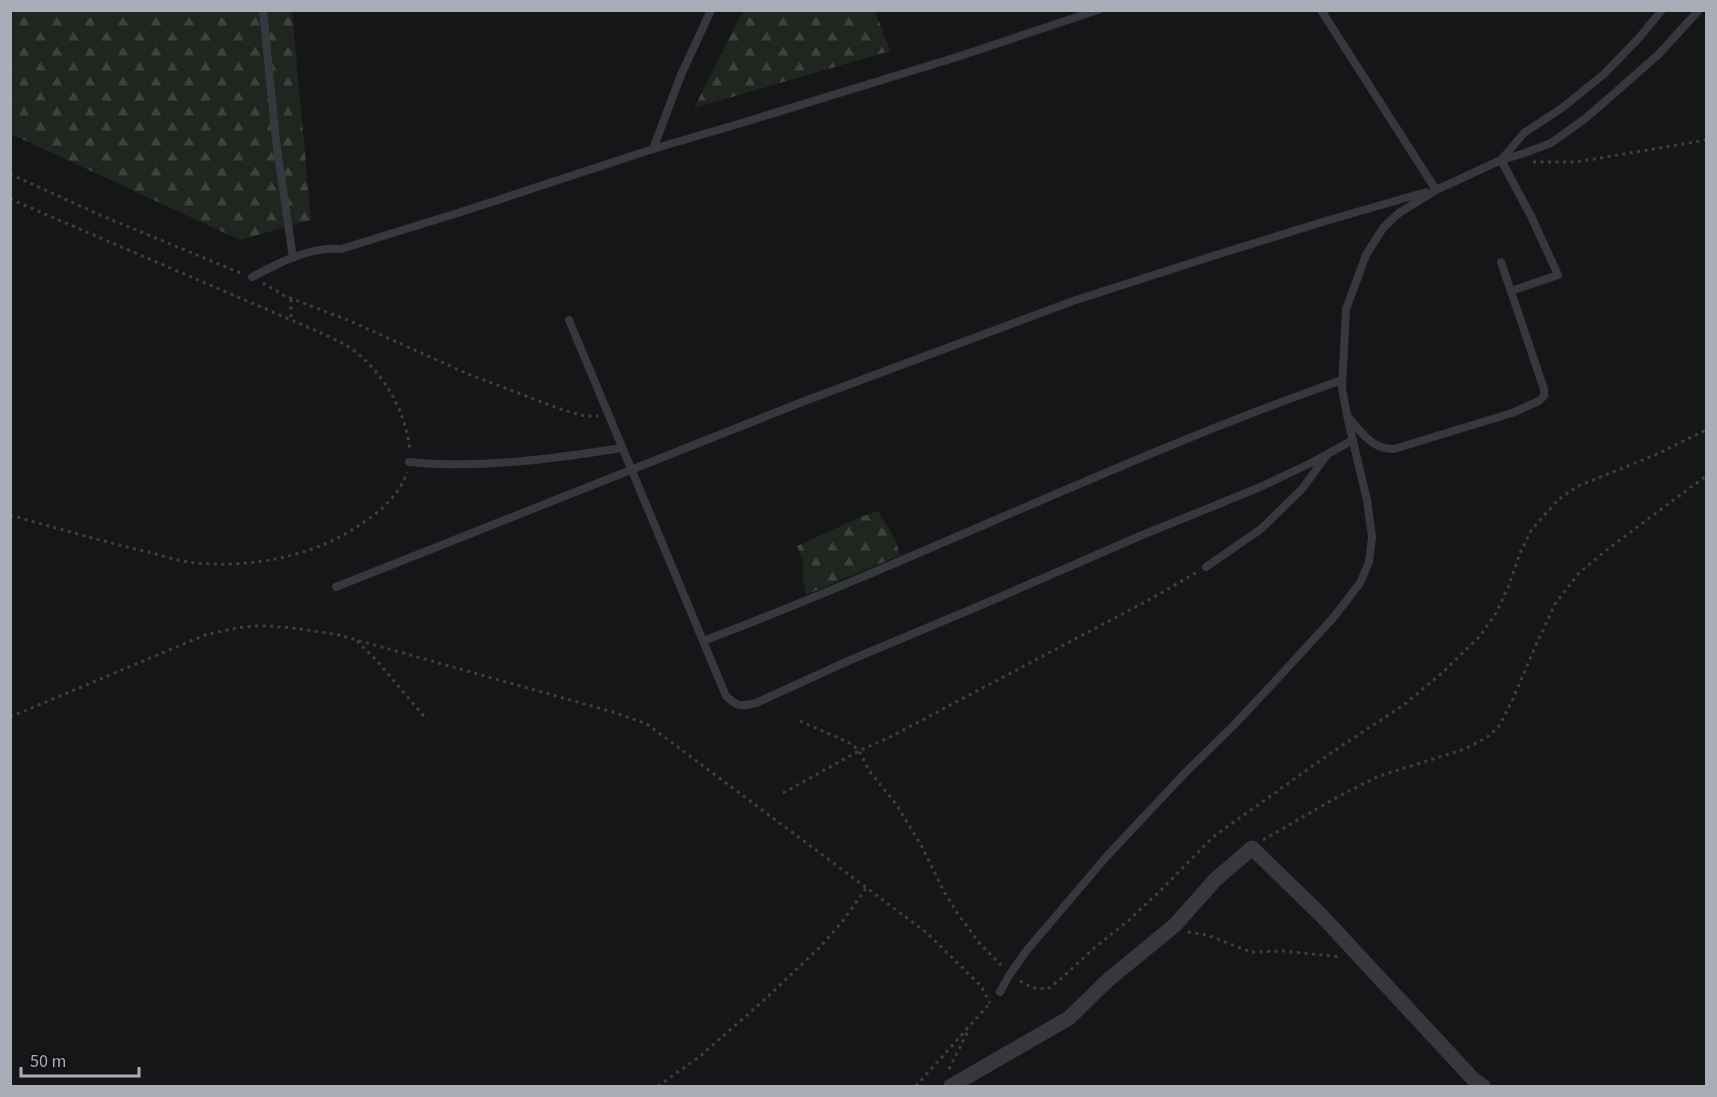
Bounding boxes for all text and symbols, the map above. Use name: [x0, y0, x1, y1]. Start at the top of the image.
scale bar: [21, 1040, 140, 1078]
text: 50 m: [30, 1049, 66, 1074]

